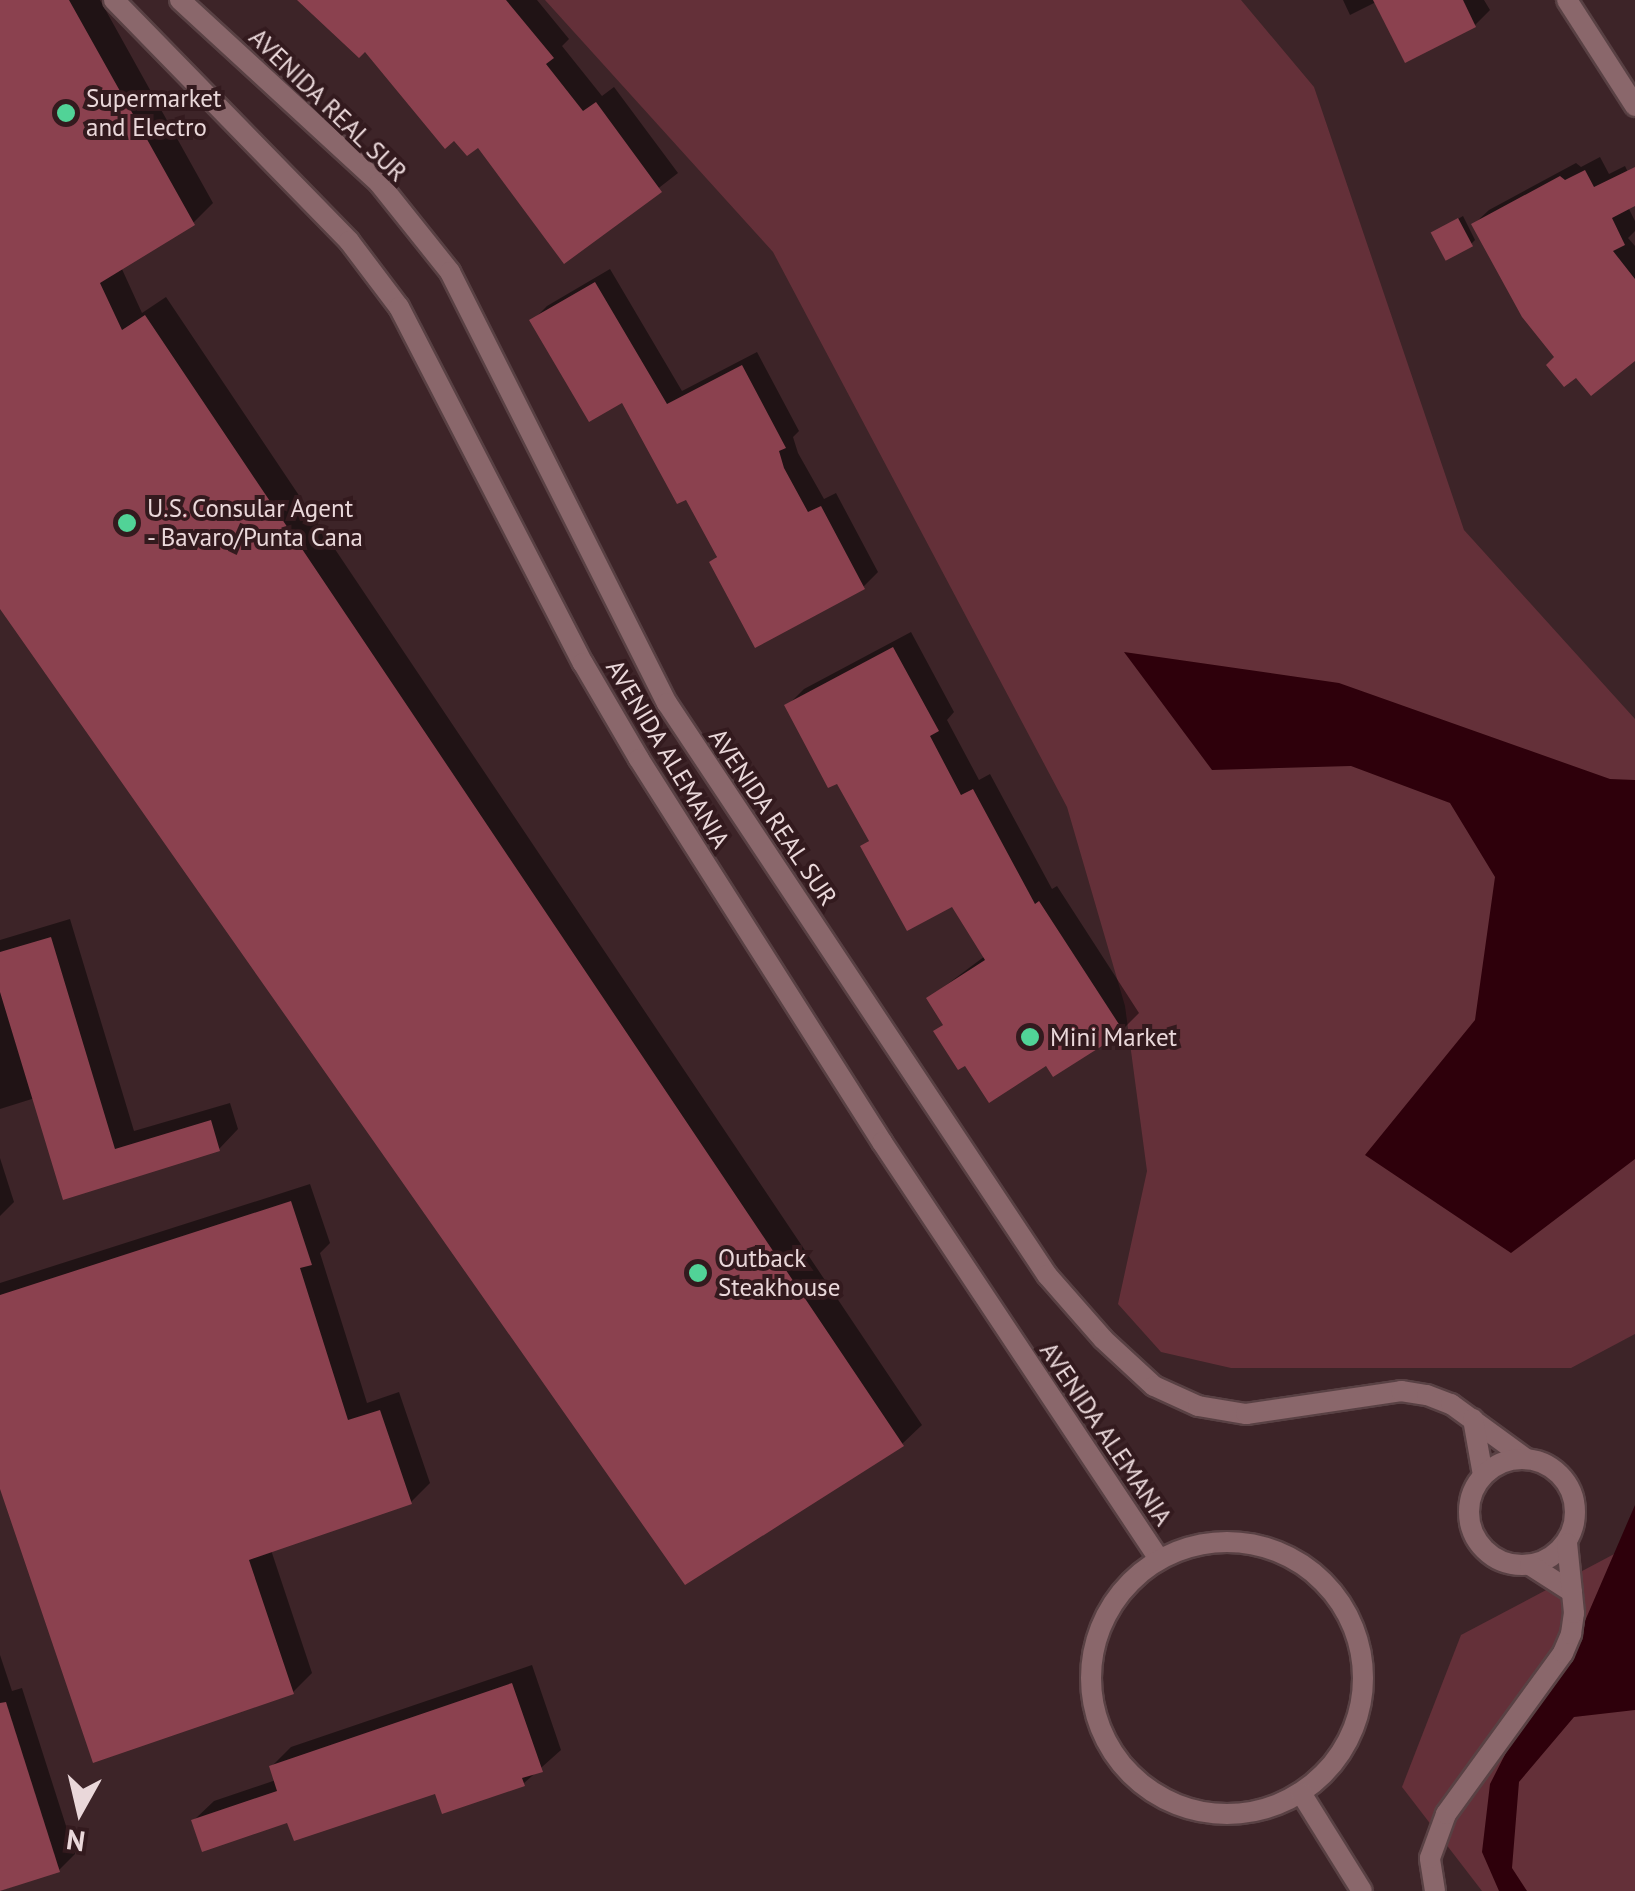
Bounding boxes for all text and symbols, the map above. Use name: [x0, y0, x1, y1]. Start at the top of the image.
street label: AVENIDA REAL SUR: [242, 22, 414, 188]
place label: Supermarket and Electro: [86, 84, 222, 143]
marker: Supermarket and Electro: [55, 102, 77, 124]
place label: U.S. Consular Agent - Bavaro/Punta Cana: [147, 494, 365, 553]
marker: U.S. Consular Agent - Bavaro/Punta Cana: [116, 512, 138, 534]
street label: AVENIDA ALEMANIA: [599, 654, 737, 854]
street label: AVENIDA REAL SUR: [702, 722, 844, 912]
place label: Mini Market: [1050, 1022, 1177, 1052]
marker: Mini Market: [1019, 1026, 1041, 1048]
place label: Outback Steakhouse: [718, 1244, 840, 1303]
marker: Outback Steakhouse: [687, 1262, 709, 1284]
street label: AVENIDA ALEMANIA: [1033, 1336, 1179, 1532]
north arrow: [30, 1761, 130, 1861]
text: N: [64, 1822, 87, 1861]

